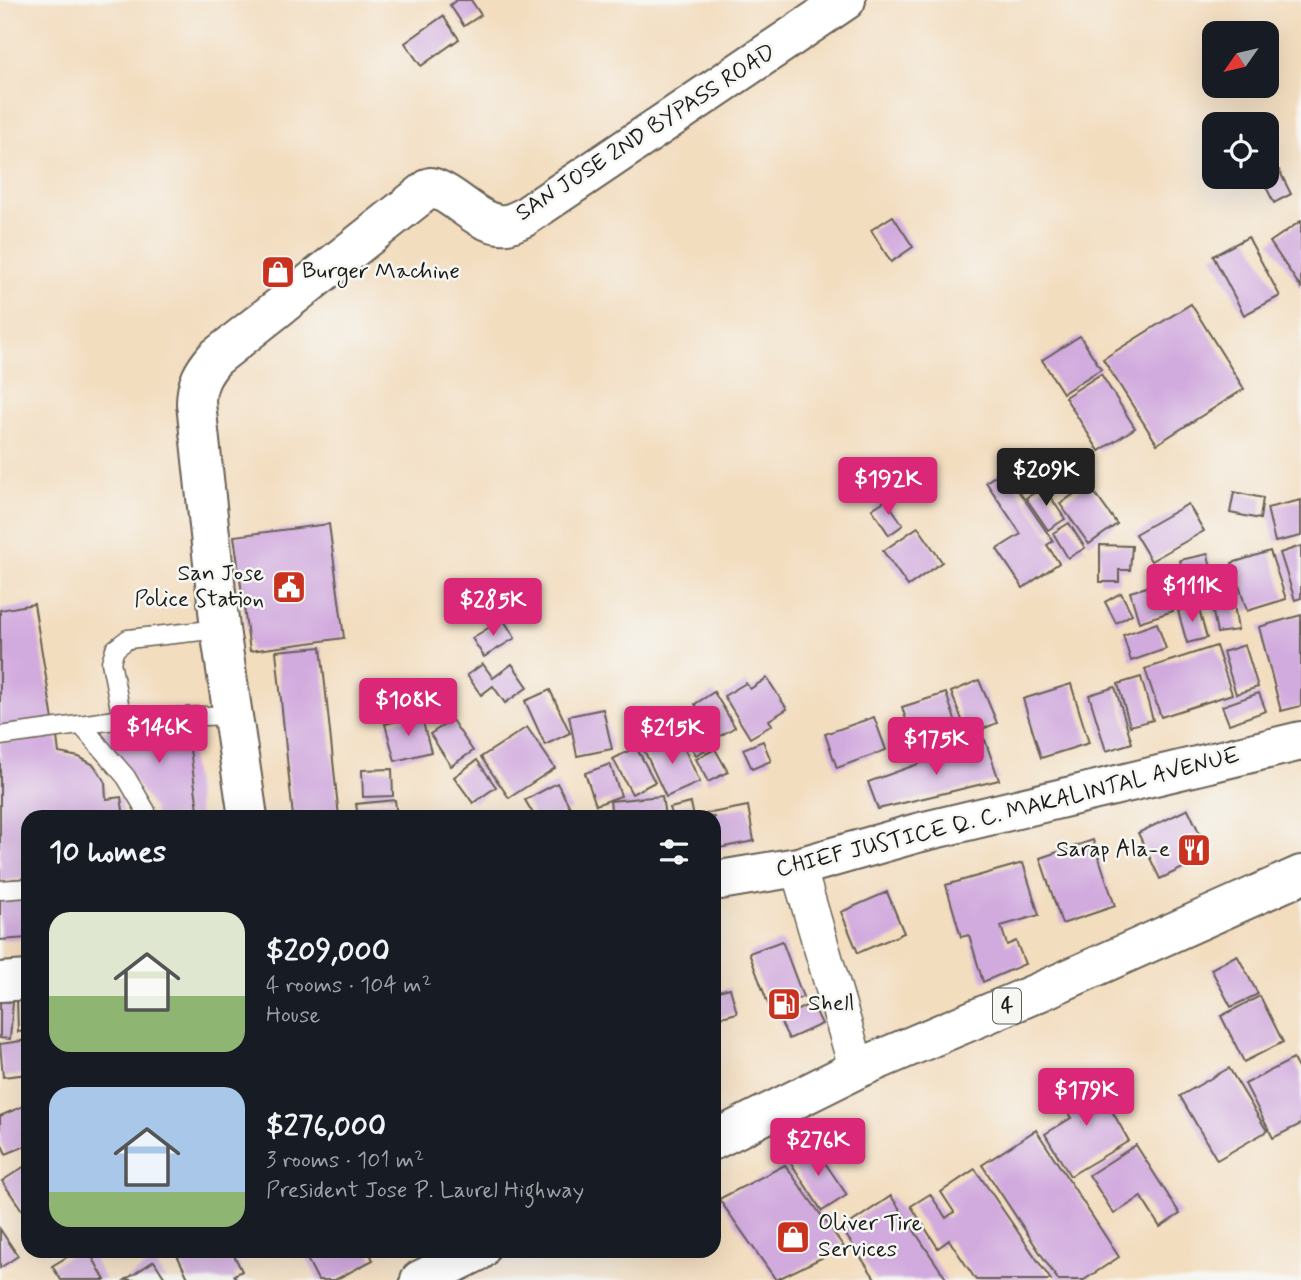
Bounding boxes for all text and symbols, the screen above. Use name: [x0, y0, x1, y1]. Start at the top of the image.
north arrow: [1202, 21, 1279, 98]
map controls: [1202, 21, 1279, 189]
street label: SAN JOSE 2ND BYPASS ROAD: [510, 38, 782, 228]
button: locate: [1202, 112, 1279, 189]
shop icon: Burger Machine: [259, 253, 297, 291]
place label: Burger Machine: [302, 257, 460, 289]
pin: $209K: [997, 448, 1095, 508]
text: $209K: [1013, 456, 1079, 486]
pin: $192K: [839, 458, 937, 517]
text: $192K: [854, 465, 922, 495]
place label: San Jose Police Station: [134, 559, 264, 615]
pin: $111K: [1143, 564, 1241, 624]
public building icon: San Jose Police Station: [270, 568, 308, 606]
text: $111K: [1163, 572, 1221, 602]
pin: $285K: [444, 578, 542, 638]
text: $285K: [460, 586, 526, 616]
pin: $108K: [359, 678, 457, 738]
text: $108K: [375, 686, 441, 716]
pin: $146K: [110, 706, 208, 765]
pin: $215K: [623, 706, 721, 766]
text: $146K: [127, 713, 191, 743]
text: $215K: [640, 714, 704, 744]
pin: $175K: [887, 718, 985, 777]
text: $175K: [904, 725, 968, 755]
street label: CHIEF JUSTICE Q. C. MAKALINTAL AVENUE: [773, 741, 1243, 885]
restaurant icon: Sarap Ala-e: [1175, 831, 1213, 869]
text: 10 homes: [49, 833, 166, 872]
icon: filters: [655, 833, 693, 871]
place label: Sarap Ala-e: [1056, 835, 1170, 865]
text: $209,000: [266, 932, 390, 971]
icon: home: [105, 940, 189, 1024]
text: 4 rooms · 104 m²: [266, 971, 432, 1001]
fuel station icon: Shell: [765, 985, 803, 1023]
road number: 4: [993, 988, 1021, 1024]
place label: Shell: [808, 989, 854, 1019]
text: House: [266, 1001, 320, 1031]
pin: $179K: [1037, 1068, 1135, 1128]
text: $179K: [1054, 1076, 1118, 1106]
text: $276,000: [266, 1107, 386, 1146]
icon: home: [105, 1115, 189, 1199]
pin: $276K: [769, 1118, 867, 1178]
text: $276K: [786, 1126, 850, 1156]
text: 3 rooms · 101 m²: [266, 1146, 424, 1176]
text: President Jose P. Laurel Highway: [266, 1176, 584, 1206]
place label: Oliver Tire Services: [818, 1209, 922, 1265]
shop icon: Oliver Tire Services: [774, 1218, 812, 1256]

